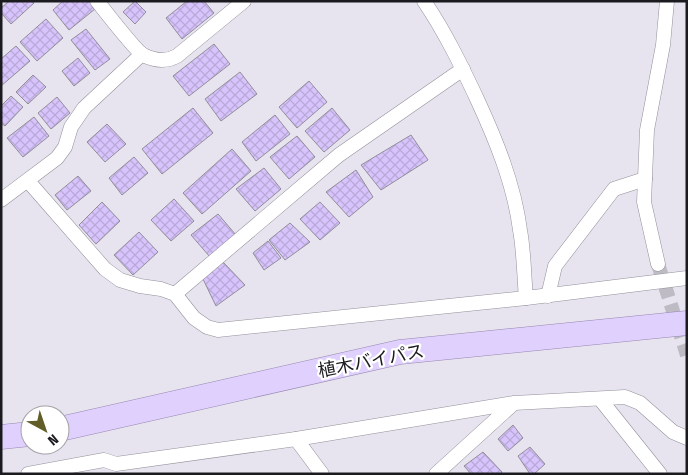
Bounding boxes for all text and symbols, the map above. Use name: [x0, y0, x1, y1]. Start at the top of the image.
street label: 植木バイパス: [316, 340, 426, 382]
north arrow: [20, 405, 70, 455]
text: N: [44, 430, 62, 449]

